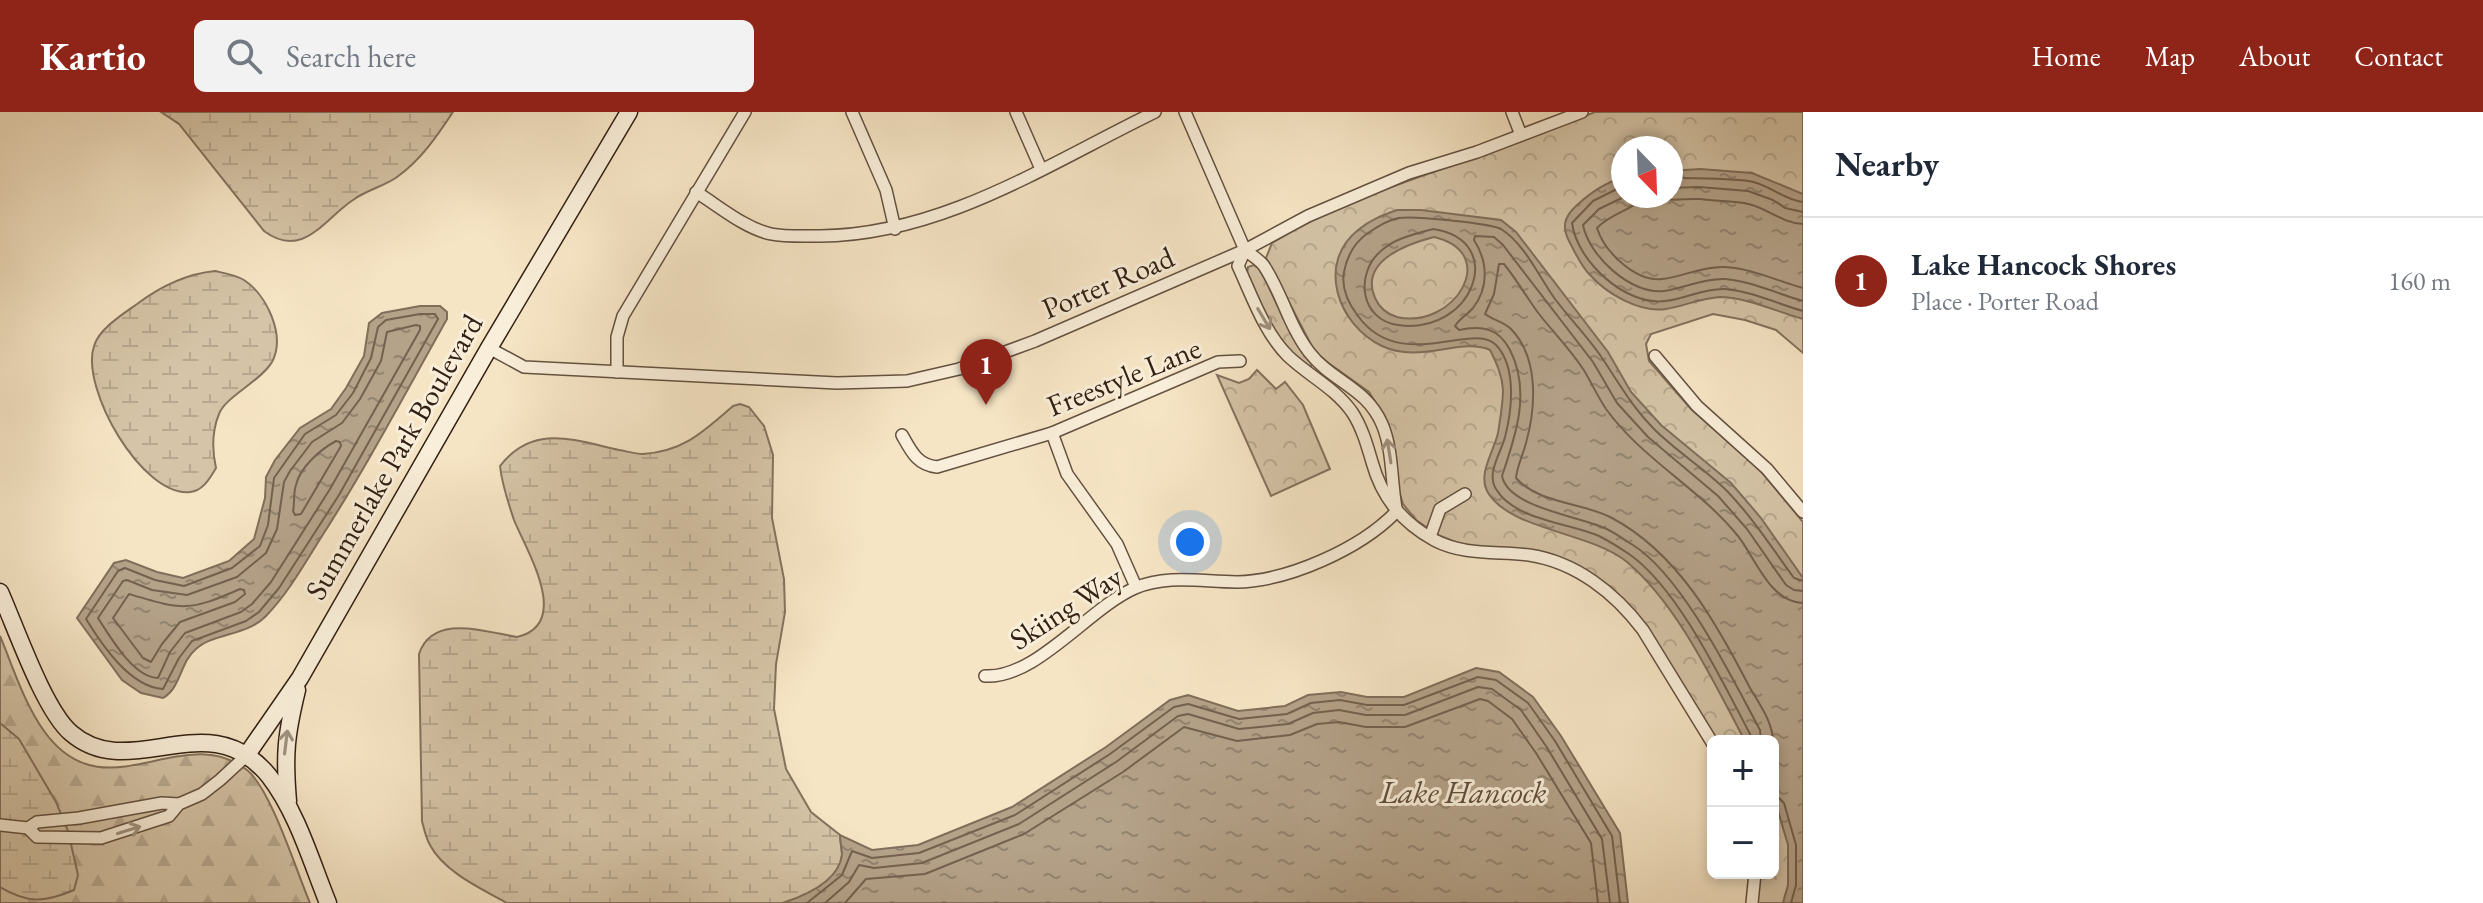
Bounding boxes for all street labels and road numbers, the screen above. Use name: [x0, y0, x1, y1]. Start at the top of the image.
street label: Porter Road: [1036, 237, 1181, 328]
street label: Summerlake Park Boulevard: [296, 306, 492, 606]
street label: Freestyle Lane: [1041, 328, 1207, 425]
street label: Skiing Way: [1002, 556, 1130, 658]

